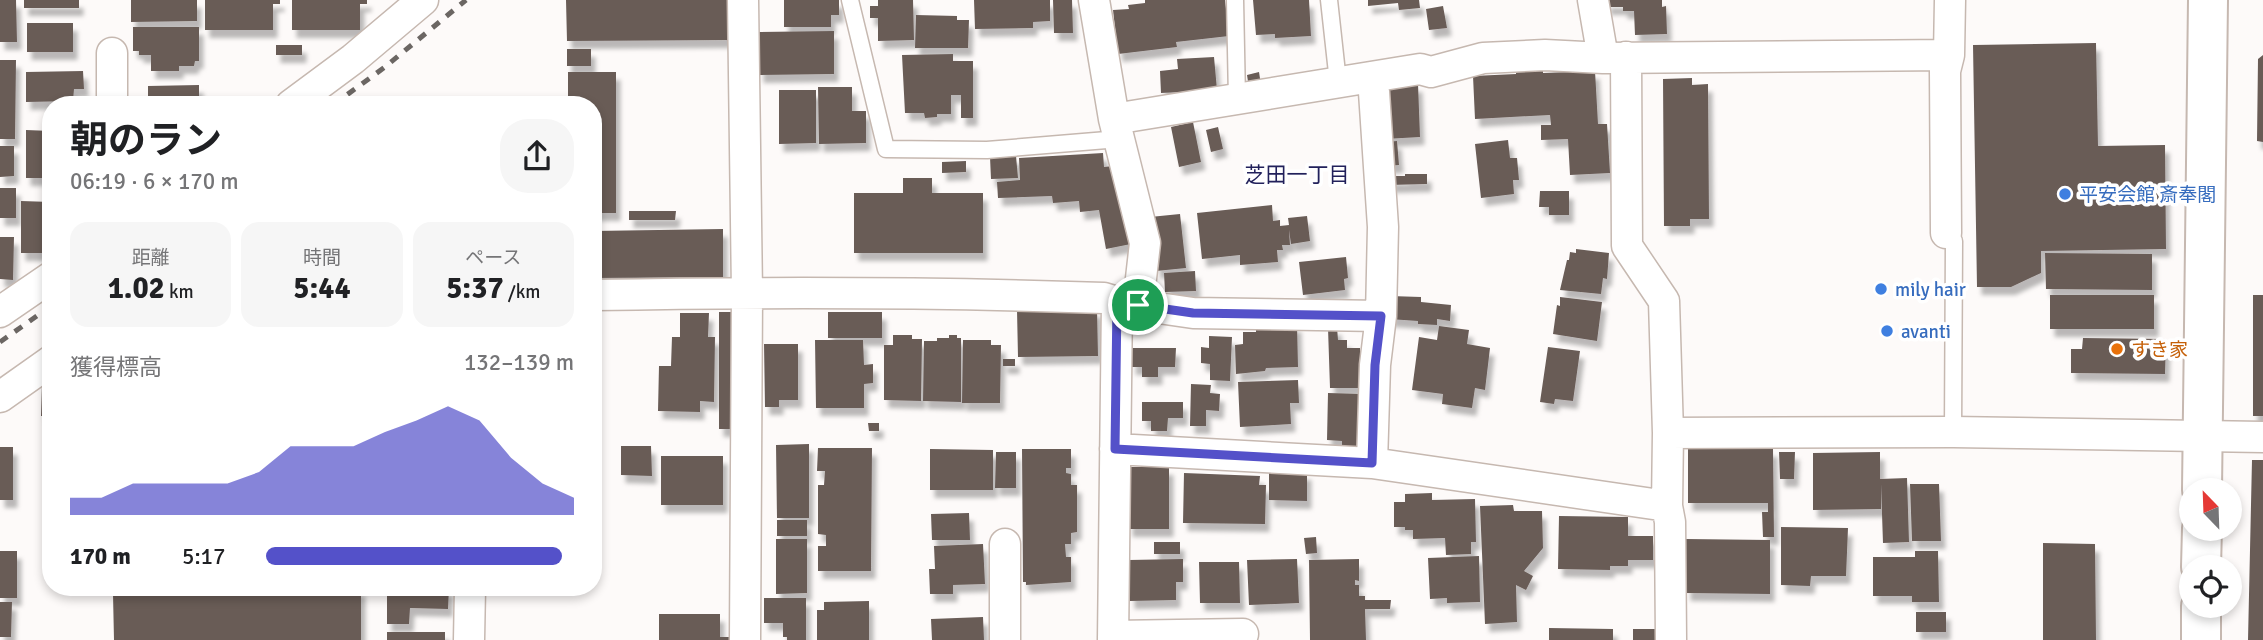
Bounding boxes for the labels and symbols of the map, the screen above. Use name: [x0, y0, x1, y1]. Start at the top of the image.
district label: 芝田一丁目: [1245, 162, 1350, 188]
place label: 平安会館 斎奉閣: [2079, 183, 2216, 207]
marker: 平安会館 斎奉閣: [2057, 186, 2073, 202]
pin: [1108, 275, 1168, 335]
place label: mily hair: [1895, 278, 1966, 302]
marker: mily hair: [1873, 281, 1889, 297]
place label: avanti: [1901, 320, 1951, 344]
marker: avanti: [1879, 323, 1895, 339]
place label: すき家: [2131, 338, 2188, 362]
marker: すき家: [2109, 341, 2125, 357]
north arrow: [2179, 478, 2242, 541]

